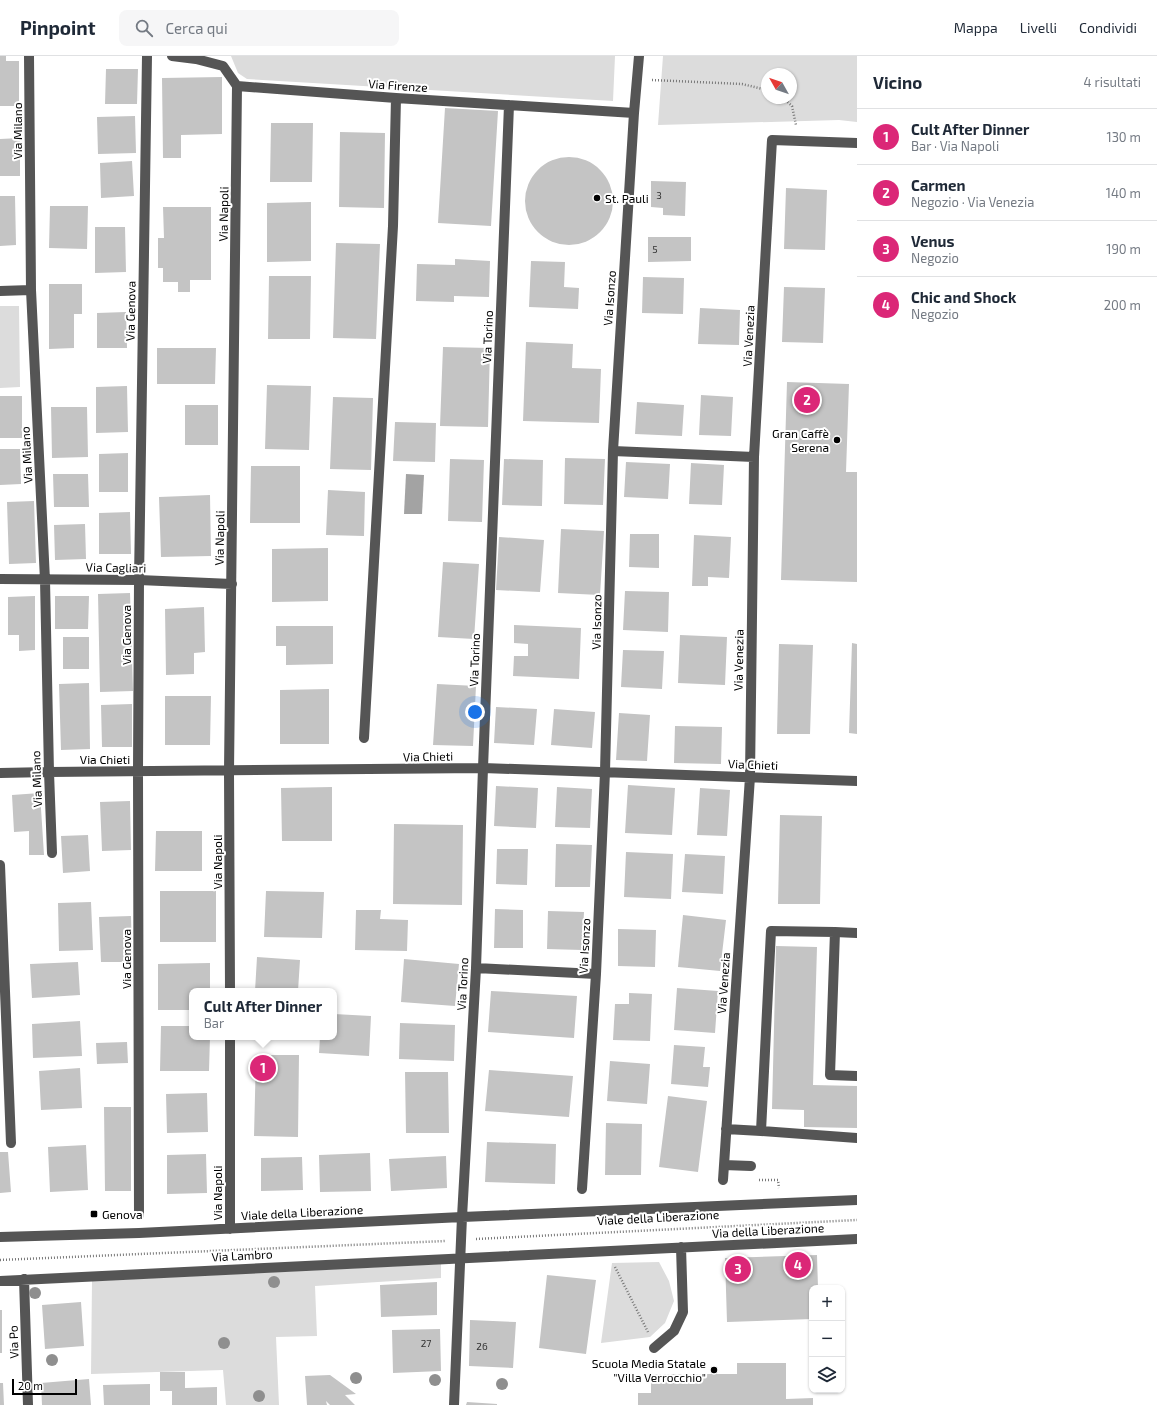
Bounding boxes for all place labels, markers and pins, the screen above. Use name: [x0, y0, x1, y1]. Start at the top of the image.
place label: St. Pauli: [605, 191, 649, 205]
marker: St. Pauli: [592, 193, 602, 203]
pin: 2: [794, 385, 820, 415]
place label: Gran Caffè Serena: [772, 426, 829, 454]
marker: Gran Caffè Serena: [832, 435, 842, 445]
pin: 1: [250, 1053, 276, 1083]
place label: Genova: [102, 1207, 143, 1221]
marker: Genova: [89, 1209, 99, 1219]
pin: 4: [785, 1250, 811, 1280]
pin: 3: [725, 1254, 751, 1284]
place label: Scuola Media Statale "Villa Verrocchio": [592, 1356, 706, 1384]
marker: Scuola Media Statale "Villa Verrocchio": [709, 1365, 719, 1375]

